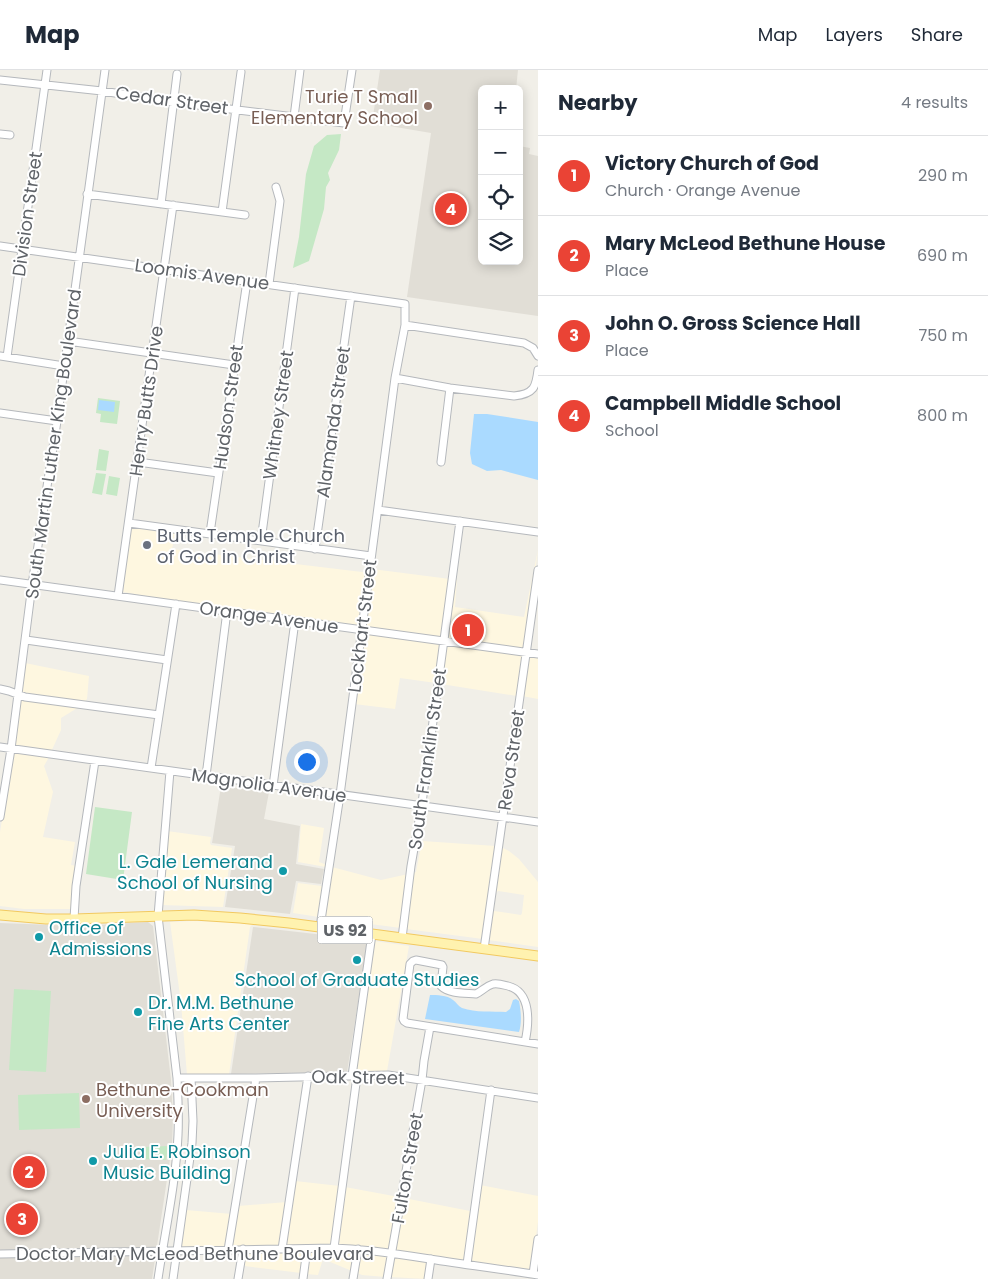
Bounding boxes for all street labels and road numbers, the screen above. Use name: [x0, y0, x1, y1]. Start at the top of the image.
street label: Cedar Street: [114, 80, 230, 120]
street label: Division Street: [6, 150, 48, 278]
street label: Loomis Avenue: [133, 252, 271, 296]
street label: South Martin Luther King Boulevard: [19, 287, 87, 601]
street label: Henry Butts Drive: [123, 324, 169, 478]
street label: Hudson Street: [207, 343, 249, 471]
street label: Alamanda Street: [310, 345, 356, 499]
street label: Whitney Street: [257, 349, 299, 481]
street label: Lockhart Street: [341, 558, 383, 694]
street label: Orange Avenue: [198, 595, 340, 639]
street label: South Franklin Street: [402, 667, 452, 851]
street label: Reva Street: [492, 708, 530, 812]
street label: Magnolia Avenue: [190, 762, 348, 808]
road number: US 92: [318, 916, 372, 944]
street label: Oak Street: [311, 1064, 405, 1090]
street label: Fulton Street: [385, 1111, 429, 1225]
street label: Doctor Mary McLeod Bethune Boulevard: [16, 1241, 374, 1266]

